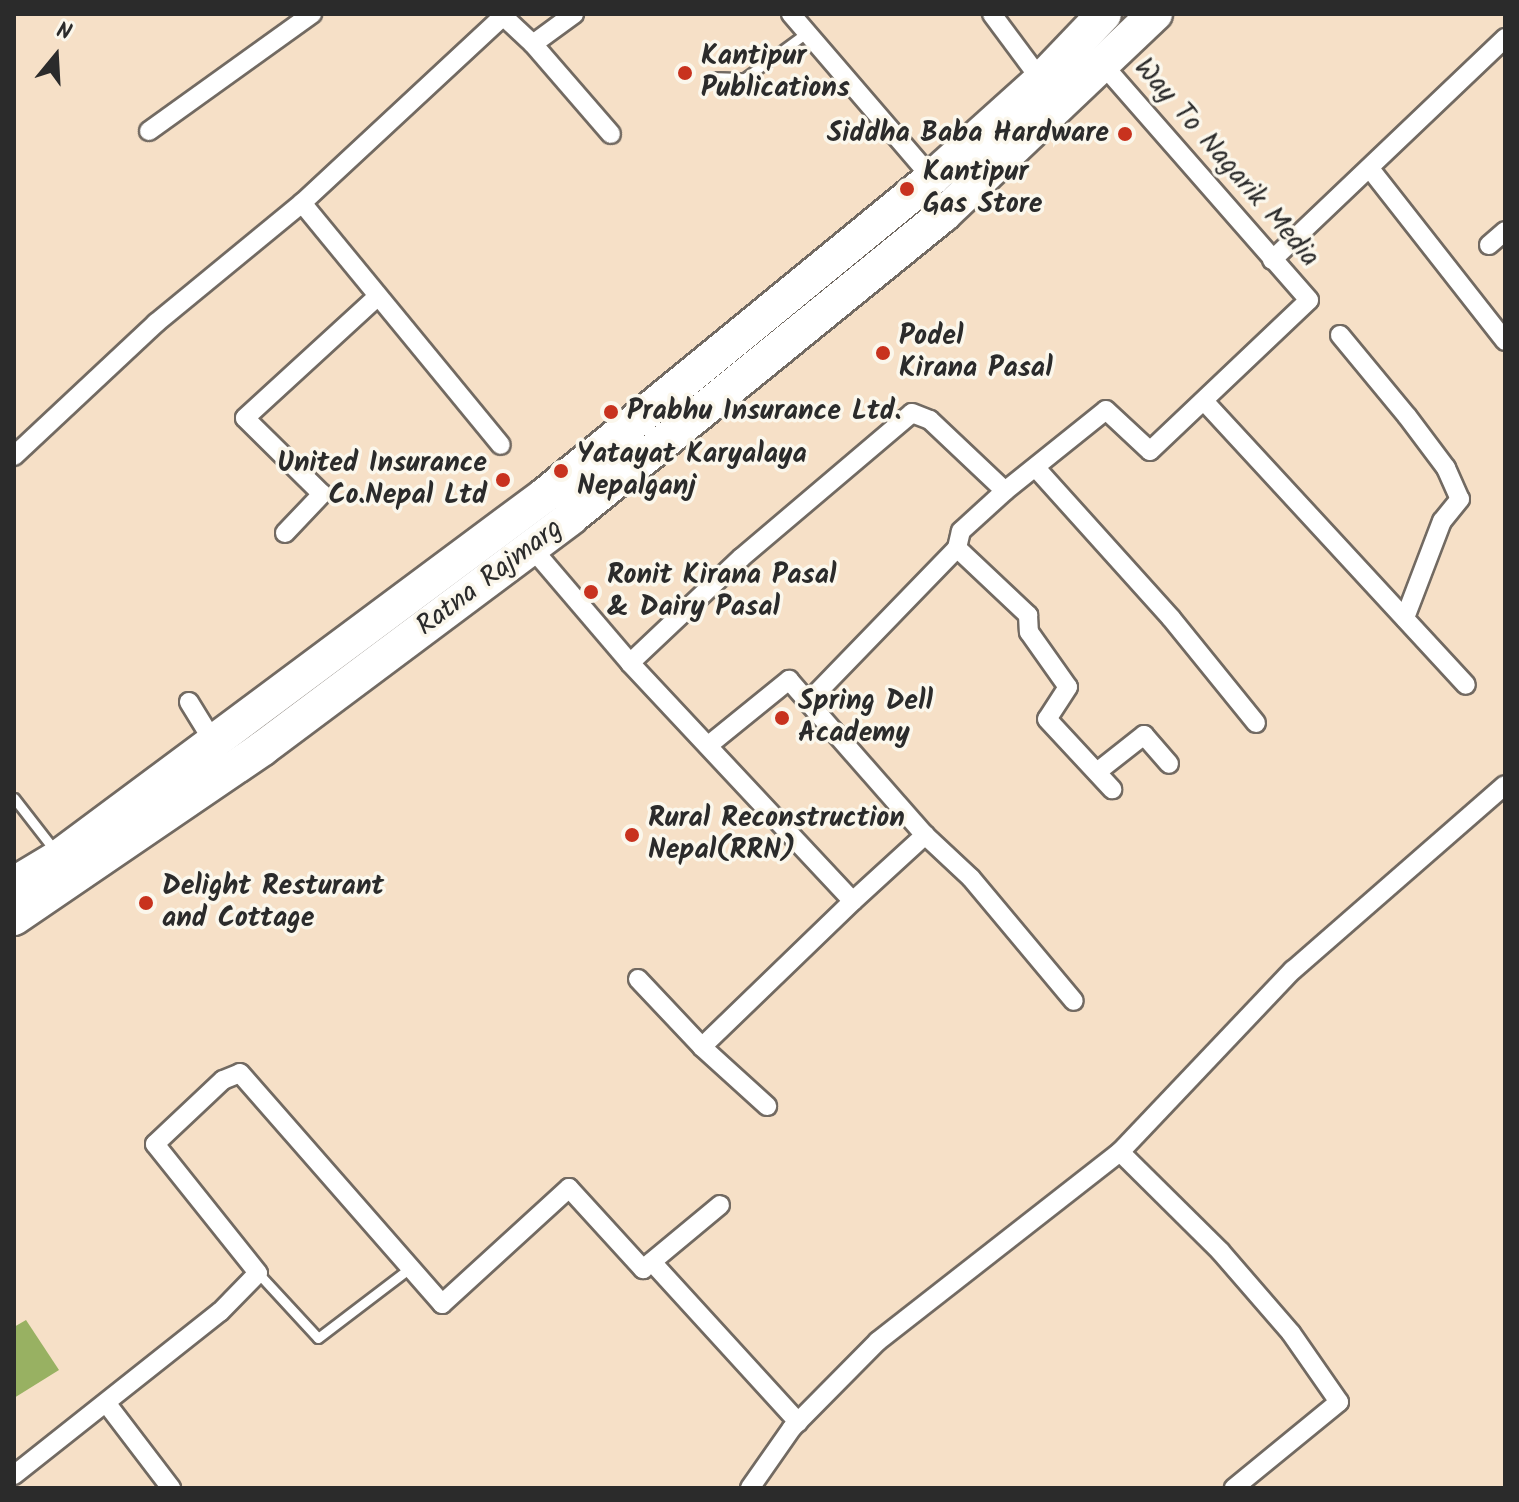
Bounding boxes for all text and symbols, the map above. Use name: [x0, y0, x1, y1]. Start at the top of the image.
text: N: [52, 14, 76, 51]
north arrow: [16, 16, 96, 96]
place label: Kantipur Publications: [701, 40, 850, 106]
street label: Way To Nagarik Media: [1126, 52, 1326, 274]
marker: Kantipur Publications: [676, 64, 694, 82]
place label: Siddha Baba Hardware: [827, 117, 1109, 151]
marker: Siddha Baba Hardware: [1116, 125, 1134, 143]
place label: Kantipur Gas Store: [923, 156, 1043, 222]
marker: Kantipur Gas Store: [898, 180, 916, 198]
place label: Podel Kirana Pasal: [899, 320, 1053, 386]
marker: Podel Kirana Pasal: [874, 344, 892, 362]
place label: Prabhu Insurance Ltd.: [627, 395, 901, 429]
marker: Prabhu Insurance Ltd.: [602, 403, 620, 421]
place label: Yatayat Karyalaya Nepalganj: [577, 438, 807, 504]
place label: United Insurance Co.Nepal Ltd: [277, 447, 487, 513]
marker: Yatayat Karyalaya Nepalganj: [552, 462, 570, 480]
marker: United Insurance Co.Nepal Ltd: [494, 471, 512, 489]
street label: Ratna Rajmarg: [410, 512, 570, 644]
place label: Ronit Kirana Pasal & Dairy Pasal: [607, 559, 836, 625]
marker: Ronit Kirana Pasal & Dairy Pasal: [582, 583, 600, 601]
place label: Spring Dell Academy: [798, 685, 933, 751]
marker: Spring Dell Academy: [773, 709, 791, 727]
place label: Rural Reconstruction Nepal(RRN): [648, 802, 905, 868]
marker: Rural Reconstruction Nepal(RRN): [623, 826, 641, 844]
place label: Delight Resturant and Cottage: [162, 870, 384, 936]
marker: Delight Resturant and Cottage: [137, 894, 155, 912]

